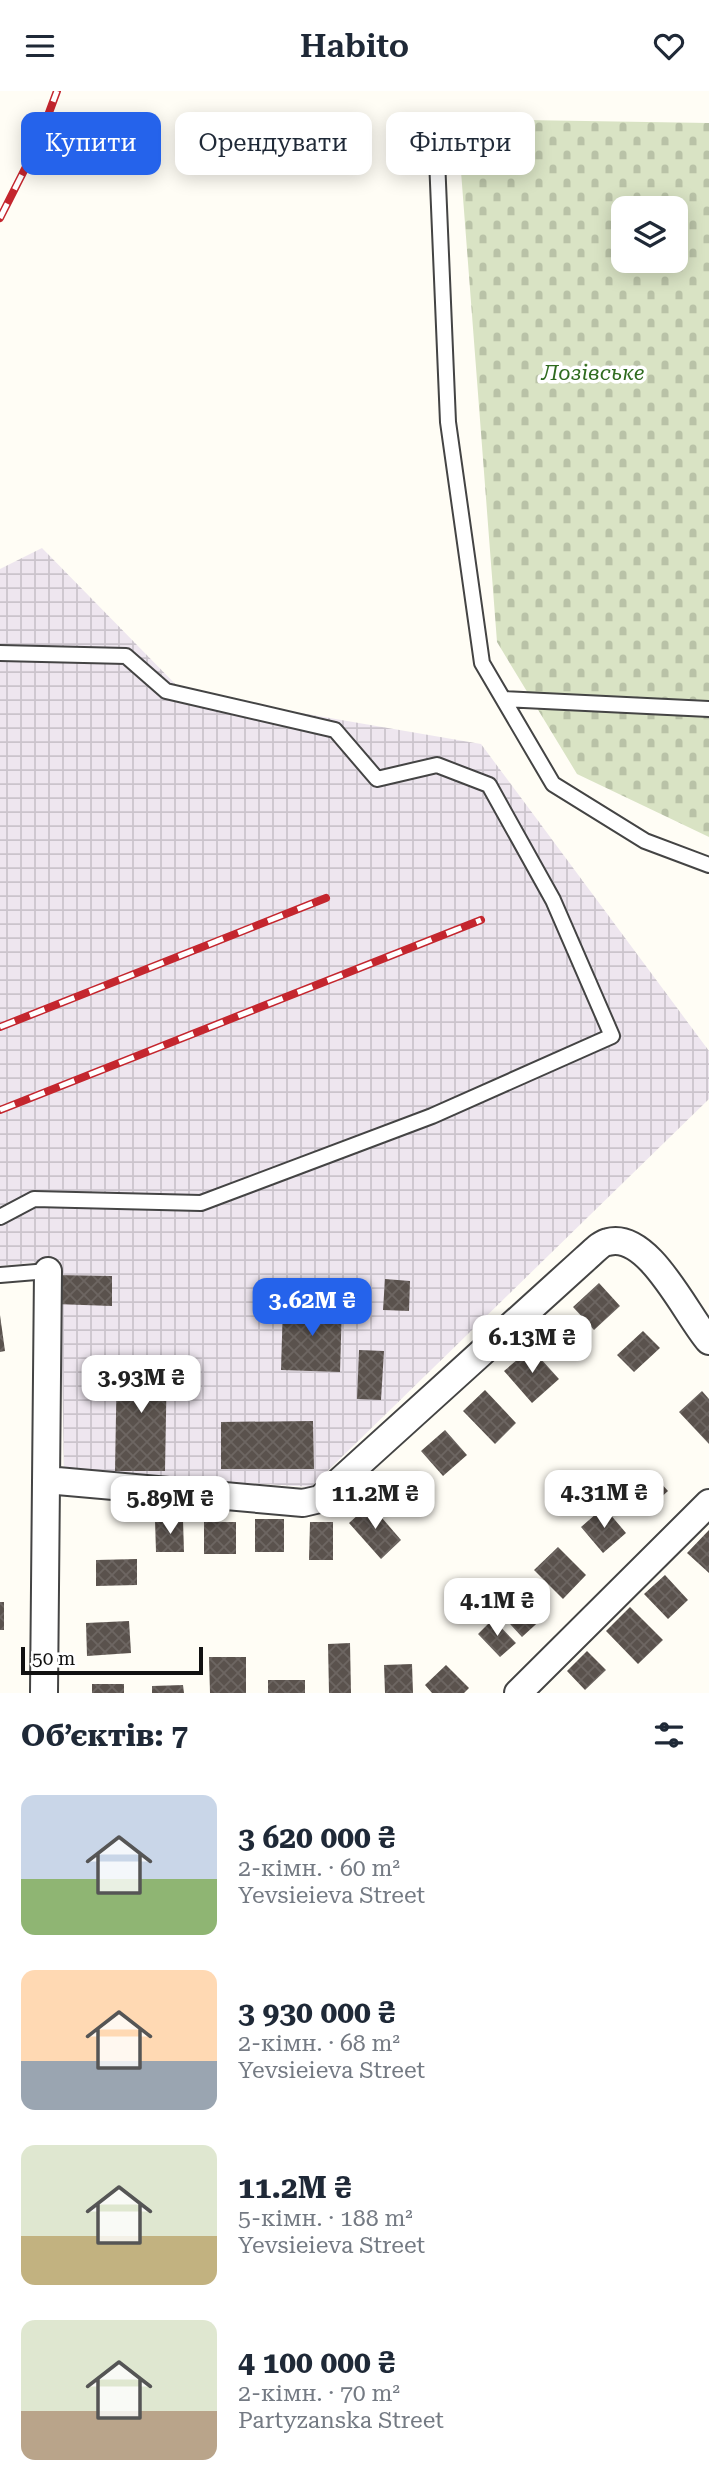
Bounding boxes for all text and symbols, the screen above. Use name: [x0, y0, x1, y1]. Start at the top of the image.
icon: menu: [21, 27, 59, 65]
text: Habito: [300, 27, 409, 65]
icon: heart: [650, 27, 688, 65]
chip: Купити: [21, 112, 161, 175]
chip: Орендувати: [175, 112, 372, 175]
chip: Фільтри: [386, 112, 535, 175]
map controls: [611, 196, 688, 273]
button: layers: [611, 196, 688, 273]
park label: Лозівське: [540, 361, 644, 385]
pin: 3.62M ₴: [247, 1279, 377, 1338]
text: 3.62M ₴: [269, 1287, 355, 1314]
pin: 6.13M ₴: [467, 1315, 597, 1375]
text: 6.13M ₴: [489, 1324, 575, 1351]
pin: 3.93M ₴: [76, 1355, 206, 1415]
text: 3.93M ₴: [98, 1364, 184, 1391]
pin: 11.2M ₴: [310, 1471, 440, 1531]
pin: 4.31M ₴: [539, 1471, 669, 1530]
pin: 5.89M ₴: [105, 1477, 235, 1536]
text: 4.31M ₴: [561, 1479, 647, 1506]
text: 11.2M ₴: [332, 1480, 418, 1507]
text: 5.89M ₴: [127, 1485, 213, 1512]
pin: 4.1M ₴: [440, 1579, 554, 1638]
text: 4.1M ₴: [460, 1587, 534, 1614]
scale bar: [21, 1644, 203, 1676]
text: 50 m: [32, 1647, 75, 1670]
icon: filters: [650, 1716, 688, 1754]
text: Об’єктів: 7: [21, 1718, 188, 1753]
text: 3 620 000 ₴: [238, 1820, 395, 1855]
icon: home: [77, 1823, 161, 1907]
text: 2-кімн. · 60 m²: [238, 1855, 400, 1882]
text: Yevsieieva Street: [238, 1882, 425, 1909]
text: 3 930 000 ₴: [238, 1995, 395, 2030]
icon: home: [77, 1998, 161, 2082]
text: 2-кімн. · 68 m²: [238, 2030, 400, 2057]
text: Yevsieieva Street: [238, 2057, 425, 2084]
text: 11.2M ₴: [238, 2170, 351, 2205]
icon: home: [77, 2173, 161, 2257]
text: 5-кімн. · 188 m²: [238, 2205, 413, 2232]
text: Yevsieieva Street: [238, 2232, 425, 2259]
text: 4 100 000 ₴: [238, 2345, 395, 2380]
icon: home: [77, 2348, 161, 2432]
text: 2-кімн. · 70 m²: [238, 2380, 400, 2407]
text: Partyzanska Street: [238, 2407, 444, 2434]

